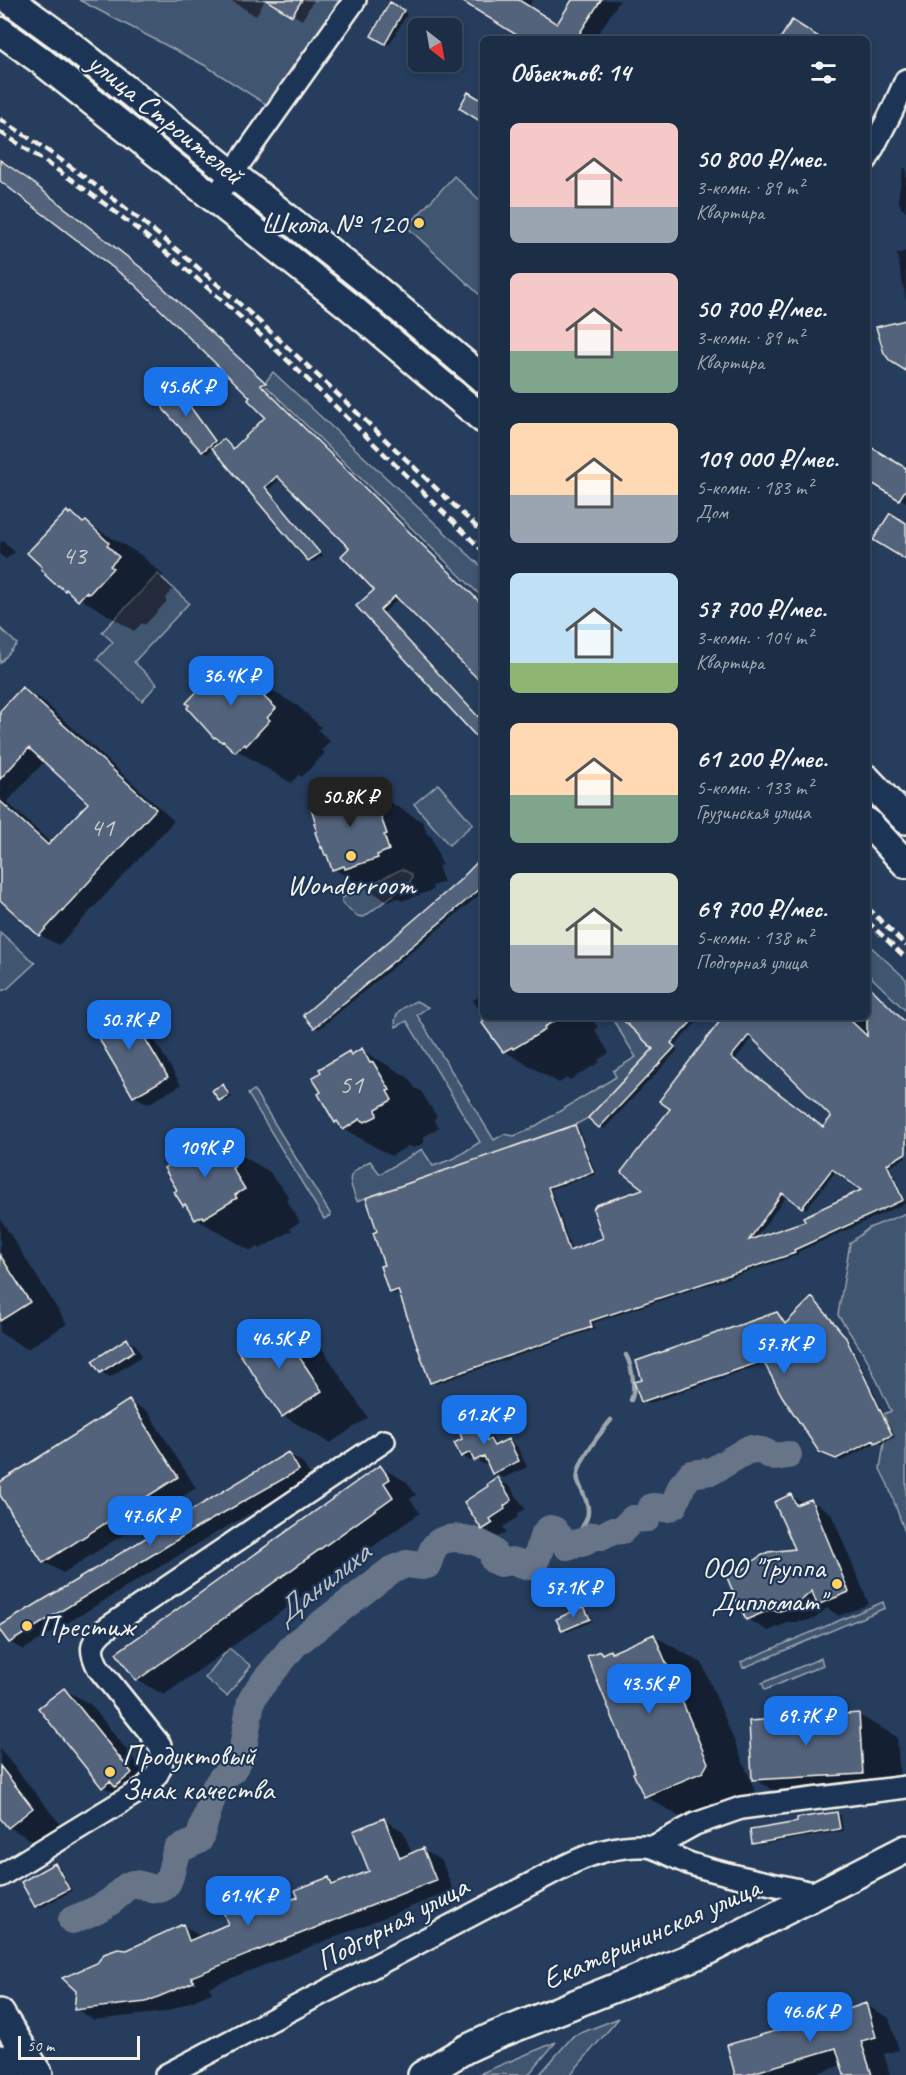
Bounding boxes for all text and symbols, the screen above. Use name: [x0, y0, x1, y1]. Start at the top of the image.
north arrow: [408, 18, 462, 72]
map controls: [408, 18, 462, 72]
street label: улица Строителей: [78, 42, 253, 194]
text: Объектов: 14: [510, 56, 630, 89]
icon: filters: [807, 56, 840, 89]
text: 50 800 ₽/мес.: [696, 142, 827, 175]
icon: home: [558, 147, 630, 219]
text: 3-комн. · 89 m²: [696, 175, 804, 200]
text: Квартира: [696, 200, 764, 225]
place label: Школа № 120: [261, 204, 409, 242]
marker: Школа № 120: [412, 216, 426, 230]
text: 50 700 ₽/мес.: [696, 292, 826, 325]
icon: home: [558, 297, 630, 369]
text: 3-комн. · 89 m²: [696, 325, 804, 350]
text: Квартира: [696, 350, 764, 375]
pin: 45.6K ₽: [131, 367, 241, 418]
text: 45.6K ₽: [158, 374, 214, 399]
text: 109 000 ₽/мес.: [696, 442, 838, 475]
icon: home: [558, 447, 630, 519]
text: 5-комн. · 183 m²: [696, 475, 813, 500]
text: Дом: [696, 500, 728, 525]
house number: 43: [62, 538, 88, 572]
text: 57 700 ₽/мес.: [696, 592, 826, 625]
icon: home: [558, 597, 630, 669]
text: 3-комн. · 104 m²: [696, 625, 813, 650]
text: Квартира: [696, 650, 764, 675]
pin: 36.4K ₽: [176, 656, 286, 707]
text: 36.4K ₽: [203, 663, 259, 688]
text: 61 200 ₽/мес.: [696, 742, 827, 775]
icon: home: [558, 747, 630, 819]
text: 5-комн. · 133 m²: [696, 775, 813, 800]
pin: 50.8K ₽: [295, 777, 405, 828]
text: 50.8K ₽: [322, 784, 378, 809]
text: Грузинская улица: [696, 800, 810, 825]
house number: 41: [90, 810, 116, 844]
marker: Wonderroom: [344, 849, 358, 863]
place label: Wonderroom: [287, 865, 417, 903]
text: 69 700 ₽/мес.: [696, 892, 827, 925]
icon: home: [558, 897, 630, 969]
text: 5-комн. · 138 m²: [696, 925, 813, 950]
text: Подгорная улица: [696, 950, 807, 975]
pin: 50.7K ₽: [74, 1000, 184, 1051]
text: 50.7K ₽: [101, 1007, 157, 1032]
house number: 51: [339, 1067, 365, 1101]
pin: 109K ₽: [156, 1128, 254, 1179]
text: 109K ₽: [179, 1135, 231, 1160]
pin: 46.5K ₽: [224, 1319, 334, 1370]
pin: 57.7K ₽: [729, 1324, 839, 1375]
text: 46.5K ₽: [251, 1326, 307, 1351]
text: 57.7K ₽: [756, 1331, 812, 1356]
pin: 61.2K ₽: [429, 1395, 539, 1446]
text: 61.2K ₽: [456, 1402, 512, 1427]
pin: 47.6K ₽: [95, 1496, 205, 1547]
text: 47.6K ₽: [122, 1503, 178, 1528]
water label: Данилиха: [265, 1531, 381, 1634]
place label: ООО "Группа Дипломат": [702, 1548, 831, 1620]
pin: 57.1K ₽: [518, 1568, 628, 1619]
text: 57.1K ₽: [545, 1575, 601, 1600]
marker: ООО "Группа Дипломат": [830, 1577, 844, 1591]
place label: Престиж: [39, 1607, 138, 1645]
marker: Престиж: [20, 1619, 34, 1633]
pin: 43.5K ₽: [594, 1664, 704, 1715]
text: 43.5K ₽: [621, 1671, 677, 1696]
pin: 69.7K ₽: [751, 1696, 861, 1747]
text: 69.7K ₽: [778, 1703, 834, 1728]
place label: Продуктовый Знак качества: [122, 1736, 276, 1808]
marker: Продуктовый Знак качества: [103, 1765, 117, 1779]
street label: Подгорная улица: [309, 1866, 476, 1979]
street label: Екатерининская улица: [536, 1867, 768, 1998]
pin: 61.4K ₽: [193, 1876, 303, 1927]
text: 61.4K ₽: [220, 1883, 276, 1908]
pin: 46.6K ₽: [755, 1992, 865, 2043]
text: 46.6K ₽: [781, 1999, 839, 2024]
scale bar: [18, 2033, 140, 2060]
text: 50 m: [27, 2036, 54, 2056]

